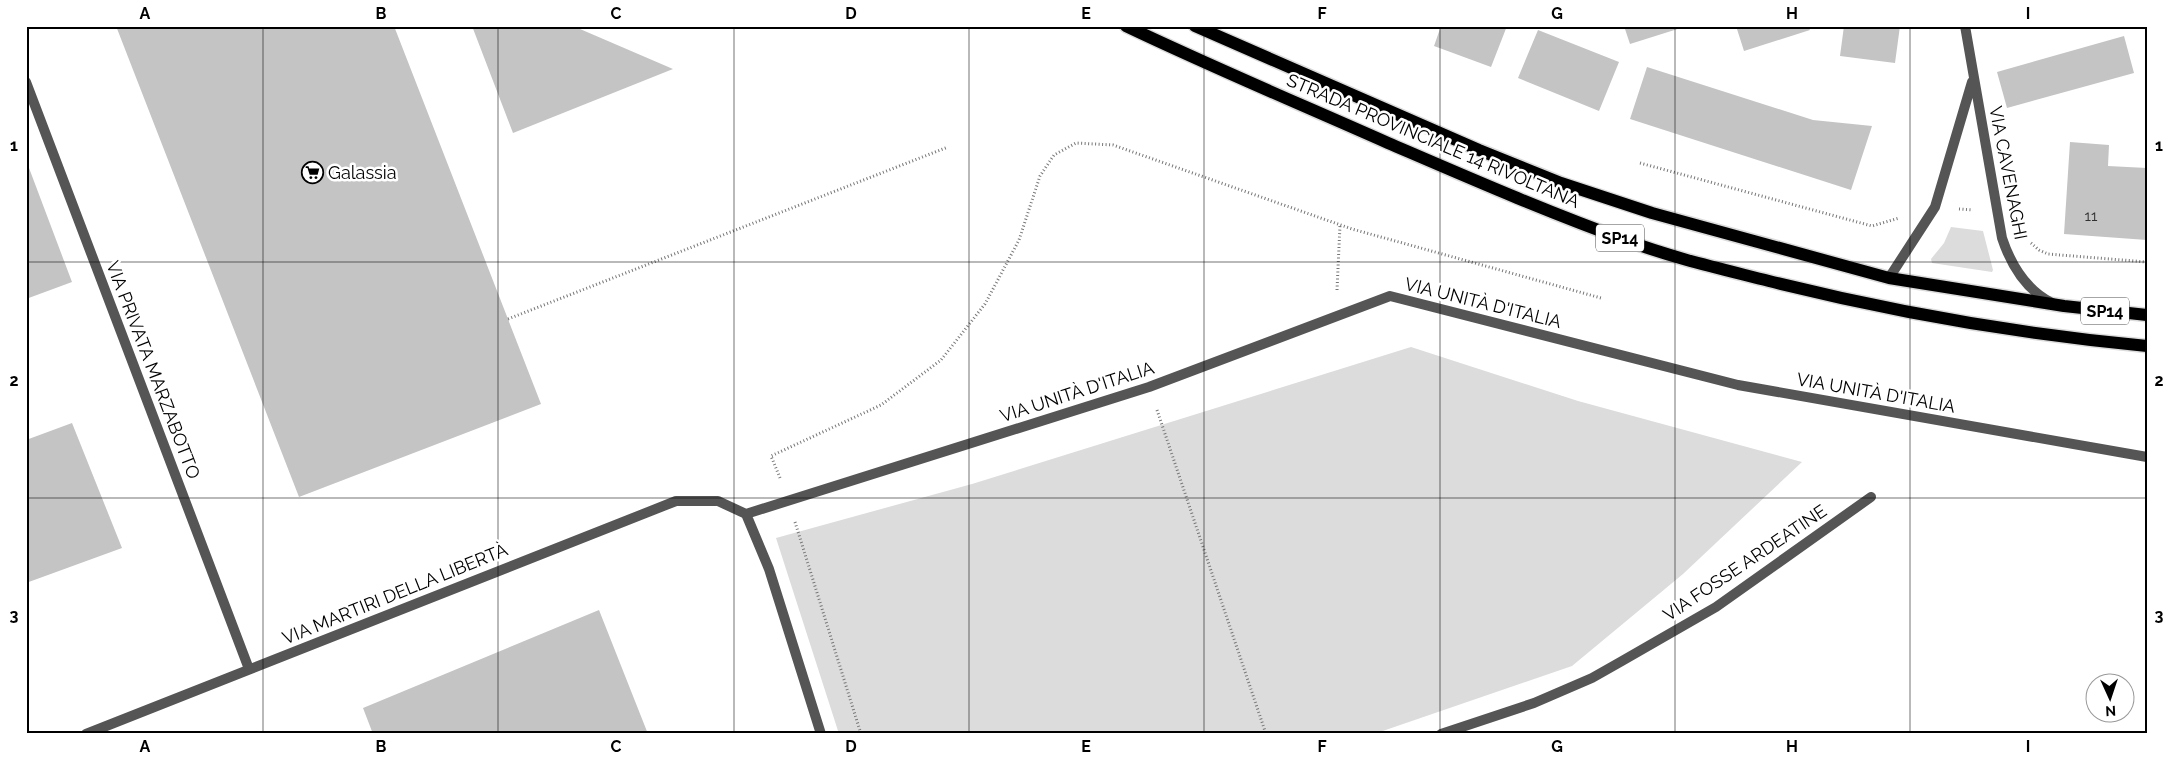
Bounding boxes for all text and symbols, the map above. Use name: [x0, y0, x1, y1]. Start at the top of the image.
text: A: [140, 4, 151, 23]
text: B: [376, 4, 387, 23]
text: C: [611, 4, 622, 23]
text: D: [845, 4, 857, 23]
text: E: [1081, 4, 1091, 23]
text: F: [1317, 4, 1327, 23]
text: G: [1551, 4, 1563, 23]
text: H: [1786, 4, 1798, 23]
text: I: [2026, 4, 2030, 23]
street label: STRADA PROVINCIALE 14 RIVOLTANA: [1284, 69, 1583, 212]
street label: VIA CAVENAGHI: [1985, 104, 2032, 241]
text: 1: [10, 136, 18, 155]
text: 1: [2155, 136, 2163, 155]
supermarket icon: Galassia: [300, 161, 324, 185]
place label: Galassia: [328, 162, 397, 183]
house number: 11: [2085, 207, 2098, 225]
road number: SP14: [1596, 224, 1644, 252]
street label: VIA PRIVATA MARZABOTTO: [102, 258, 205, 482]
street label: VIA UNITÀ D'ITALIA: [1403, 272, 1564, 332]
road number: SP14: [2081, 298, 2129, 324]
street label: VIA UNITÀ D'ITALIA: [997, 356, 1157, 426]
street label: VIA UNITÀ D'ITALIA: [1795, 367, 1957, 417]
text: 2: [9, 371, 19, 390]
text: 2: [2154, 371, 2164, 390]
street label: VIA FOSSE ARDEATINE: [1659, 500, 1830, 625]
street label: VIA MARTIRI DELLA LIBERTÀ: [279, 538, 511, 648]
text: 3: [10, 606, 19, 625]
text: 3: [2155, 606, 2164, 625]
north arrow: [2086, 672, 2136, 722]
text: N: [2105, 703, 2116, 719]
text: A: [140, 737, 151, 756]
text: B: [376, 737, 387, 756]
text: C: [611, 737, 622, 756]
text: D: [845, 737, 857, 756]
text: E: [1081, 737, 1091, 756]
text: F: [1317, 737, 1327, 756]
text: G: [1551, 737, 1563, 756]
text: H: [1786, 737, 1798, 756]
text: I: [2026, 737, 2030, 756]

